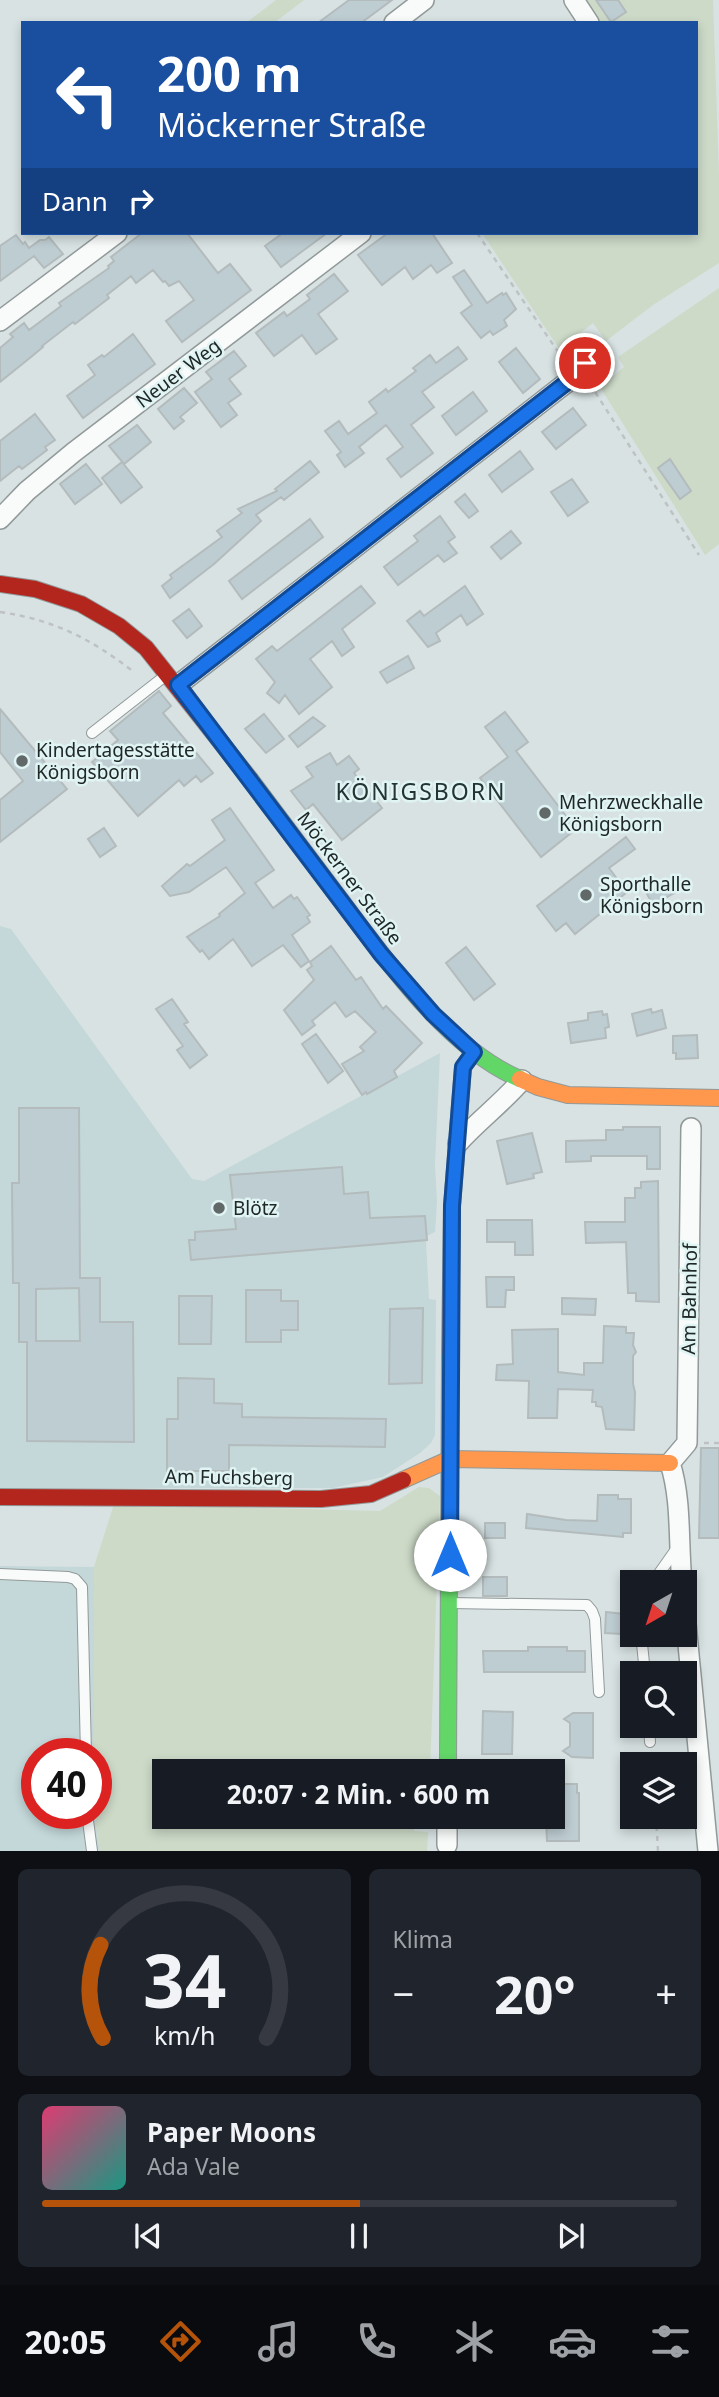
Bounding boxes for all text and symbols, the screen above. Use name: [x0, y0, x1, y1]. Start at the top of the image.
text: 200 m: [157, 40, 302, 106]
icon: left: [42, 49, 133, 140]
text: Möckerner Straße: [157, 103, 426, 146]
icon: right: [122, 182, 160, 220]
text: Dann: [42, 183, 108, 219]
street label: Neuer Weg: [130, 332, 226, 414]
pin: [555, 333, 615, 393]
icon: arrive: [566, 344, 604, 382]
place label: Kindertagesstätte Königsborn: [36, 737, 195, 785]
marker: Kindertagesstätte Königsborn: [14, 753, 30, 769]
district label: KÖNIGSBORN: [335, 775, 507, 807]
place label: Mehrzweckhalle Königsborn: [559, 789, 703, 837]
marker: Mehrzweckhalle Königsborn: [537, 805, 553, 821]
street label: Möckerner Straße: [291, 806, 409, 950]
place label: Sporthalle Königsborn: [600, 871, 703, 919]
marker: Sporthalle Königsborn: [578, 887, 594, 903]
place label: Blötz: [233, 1195, 278, 1221]
marker: Blötz: [211, 1200, 227, 1216]
street label: Am Bahnhof: [675, 1242, 703, 1355]
street label: Am Fuchsberg: [165, 1463, 293, 1491]
position arrow: [413, 1518, 487, 1592]
north arrow: [620, 1570, 696, 1647]
map controls: [620, 1570, 697, 1829]
button: search: [620, 1661, 697, 1738]
speed limit sign: 40: [21, 1738, 112, 1829]
button: layers: [620, 1752, 697, 1829]
text: 20:07 · 2 Min. · 600 m: [227, 1776, 490, 1812]
text: Klima: [393, 1923, 453, 1955]
text: 34: [143, 1931, 226, 2030]
text: 20°: [494, 1958, 576, 2029]
text: −: [393, 1967, 414, 2019]
text: +: [655, 1967, 677, 2019]
text: km/h: [153, 2018, 215, 2052]
text: Paper Moons: [147, 2114, 316, 2150]
text: Ada Vale: [147, 2150, 240, 2182]
icon: previous: [129, 2217, 167, 2255]
icon: pause: [340, 2217, 378, 2255]
icon: next: [552, 2217, 590, 2255]
icon: directions: [156, 2317, 205, 2366]
icon: music: [254, 2317, 303, 2366]
icon: phone: [352, 2317, 401, 2366]
icon: climate: [450, 2317, 499, 2366]
icon: car: [548, 2317, 597, 2366]
icon: filters: [646, 2317, 695, 2366]
text: 20:05: [24, 2320, 107, 2363]

